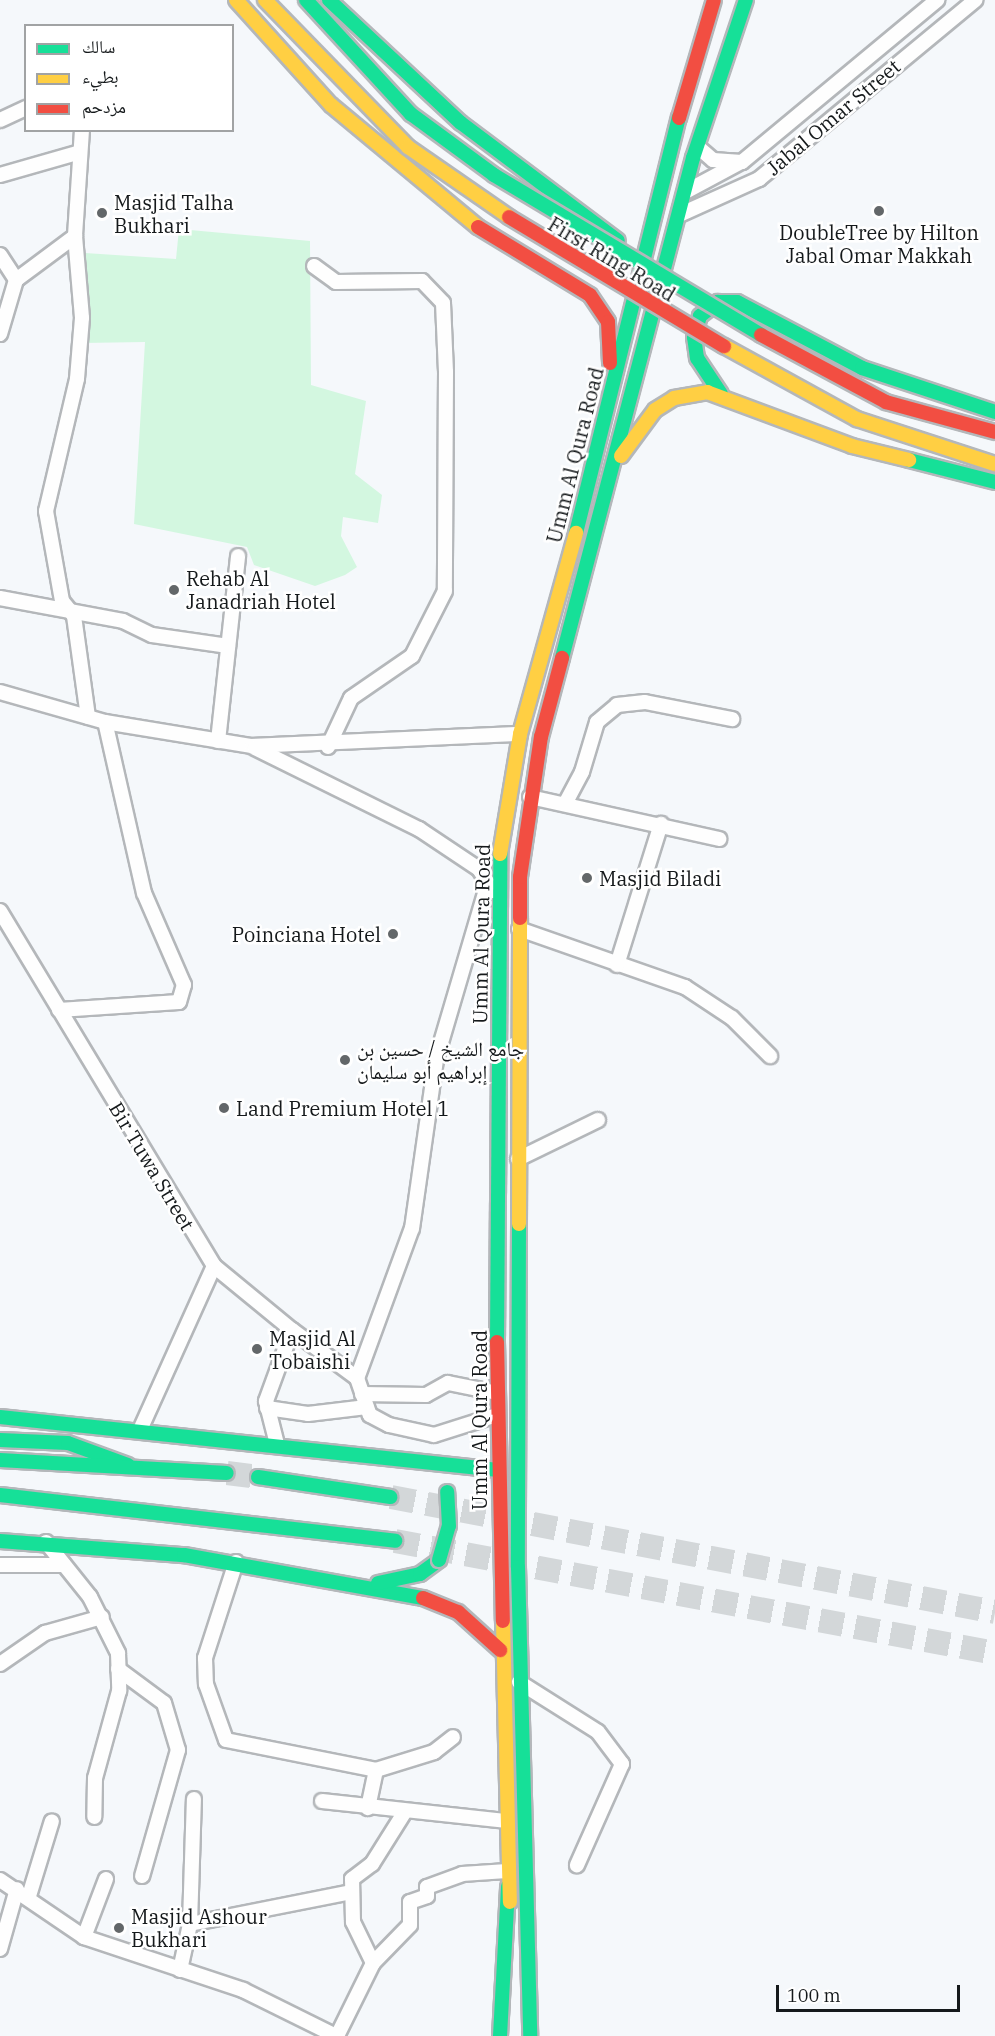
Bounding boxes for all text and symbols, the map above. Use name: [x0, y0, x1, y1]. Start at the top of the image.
legend: [24, 24, 234, 132]
text: سالك: [82, 35, 115, 58]
street label: Jabal Omar Street: [761, 54, 905, 180]
text: بطيء: [82, 65, 119, 88]
text: مزدحم: [82, 95, 126, 118]
place label: Masjid Talha Bukhari: [114, 190, 234, 237]
marker: DoubleTree by Hilton Jabal Omar Makkah: [872, 204, 886, 218]
marker: Masjid Talha Bukhari: [95, 206, 109, 220]
street label: First Ring Road: [544, 212, 680, 306]
place label: DoubleTree by Hilton Jabal Omar Makkah: [779, 220, 979, 267]
street label: Umm Al Qura Road: [542, 365, 608, 545]
place label: Rehab Al Janadriah Hotel: [186, 566, 336, 613]
marker: Rehab Al Janadriah Hotel: [167, 583, 181, 597]
street label: Umm Al Qura Road: [467, 844, 495, 1024]
place label: Masjid Biladi: [599, 866, 721, 890]
marker: Masjid Biladi: [580, 871, 594, 885]
place label: Poinciana Hotel: [232, 922, 381, 946]
marker: Poinciana Hotel: [386, 927, 400, 941]
place label: جامع الشيخ / حسين بن إبراهيم أبو سليمان: [357, 1036, 524, 1083]
marker: جامع الشيخ / حسين بن إبراهيم أبو سليمان: [338, 1053, 352, 1067]
place label: Land Premium Hotel 1: [236, 1096, 449, 1120]
street label: Bir Tuwa Street: [104, 1098, 200, 1234]
marker: Land Premium Hotel 1: [217, 1101, 231, 1115]
place label: Masjid Al Tobaishi: [269, 1326, 356, 1373]
street label: Umm Al Qura Road: [467, 1330, 491, 1510]
marker: Masjid Al Tobaishi: [250, 1342, 264, 1356]
place label: Masjid Ashour Bukhari: [131, 1904, 267, 1951]
marker: Masjid Ashour Bukhari: [112, 1921, 126, 1935]
scale bar: [779, 1973, 964, 2011]
text: 100 m: [787, 1984, 841, 2007]

